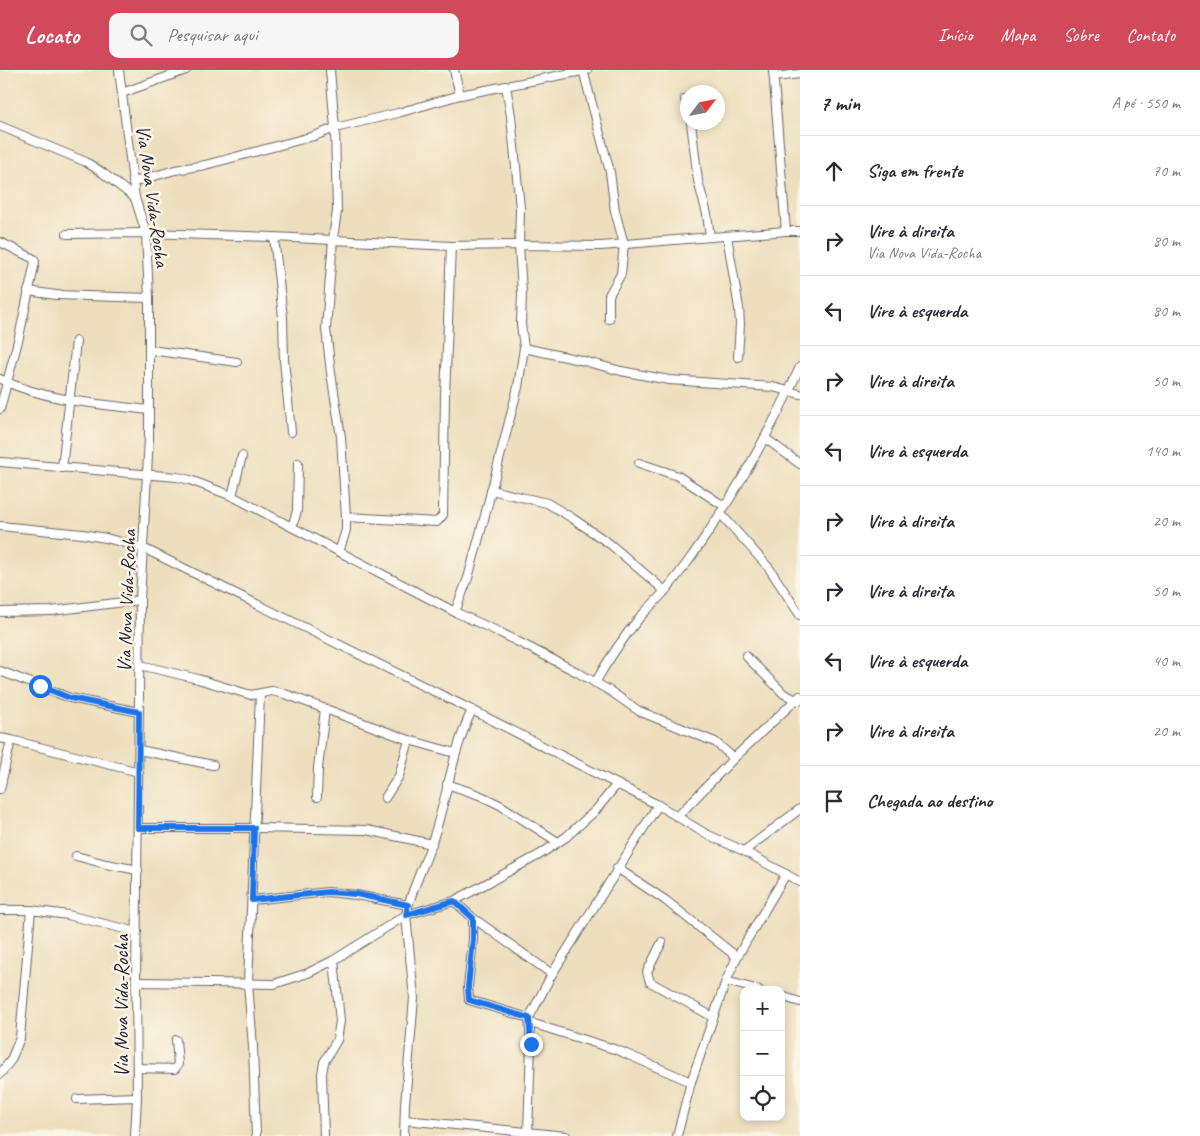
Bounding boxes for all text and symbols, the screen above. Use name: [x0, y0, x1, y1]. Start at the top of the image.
search box: [109, 13, 459, 58]
text: Locato: [25, 20, 79, 50]
icon: search: [127, 21, 155, 49]
text: Pesquisar aqui: [167, 23, 258, 47]
text: Início: [938, 24, 973, 46]
text: Mapa: [1001, 24, 1035, 46]
text: Sobre: [1063, 24, 1099, 46]
text: Contato: [1127, 24, 1175, 46]
north arrow: [680, 85, 725, 130]
text: 7 min: [820, 90, 860, 116]
text: A pé · 550 m: [1112, 93, 1180, 113]
street label: Via Nova Vida-Rocha: [130, 124, 175, 270]
icon: ahead: [820, 157, 848, 185]
text: Siga em frente: [867, 159, 963, 183]
text: 70 m: [1153, 161, 1180, 181]
text: Vire à direita: [867, 219, 954, 243]
icon: right: [820, 227, 848, 255]
text: 80 m: [1153, 231, 1180, 251]
text: Via Nova Vida-Rocha: [867, 243, 981, 263]
icon: left: [820, 297, 848, 325]
text: Vire à esquerda: [867, 299, 967, 323]
text: 80 m: [1153, 301, 1180, 321]
icon: right: [820, 367, 848, 395]
text: Vire à direita: [867, 369, 954, 393]
text: 50 m: [1153, 371, 1180, 391]
icon: left: [820, 437, 848, 465]
text: Vire à esquerda: [867, 439, 967, 463]
text: 140 m: [1146, 441, 1180, 461]
icon: right: [820, 507, 848, 535]
text: Vire à direita: [867, 509, 954, 533]
text: 20 m: [1153, 511, 1180, 531]
street label: Via Nova Vida-Rocha: [112, 527, 142, 673]
icon: right: [820, 577, 848, 605]
text: Vire à direita: [867, 579, 954, 603]
text: 50 m: [1153, 581, 1180, 601]
icon: left: [820, 647, 848, 675]
text: Vire à esquerda: [867, 649, 967, 673]
text: 40 m: [1153, 651, 1180, 671]
route start: [29, 675, 52, 698]
icon: right: [820, 717, 848, 745]
text: Vire à direita: [867, 719, 954, 743]
text: 20 m: [1153, 721, 1180, 741]
icon: arrive: [820, 787, 848, 815]
text: Chegada ao destino: [867, 789, 993, 813]
street label: Via Nova Vida-Rocha: [109, 933, 134, 1077]
map controls: [740, 986, 785, 1121]
button: +: [740, 986, 785, 1031]
button: −: [740, 1031, 785, 1076]
route end: [520, 1033, 543, 1056]
button: locate: [740, 1076, 785, 1121]

